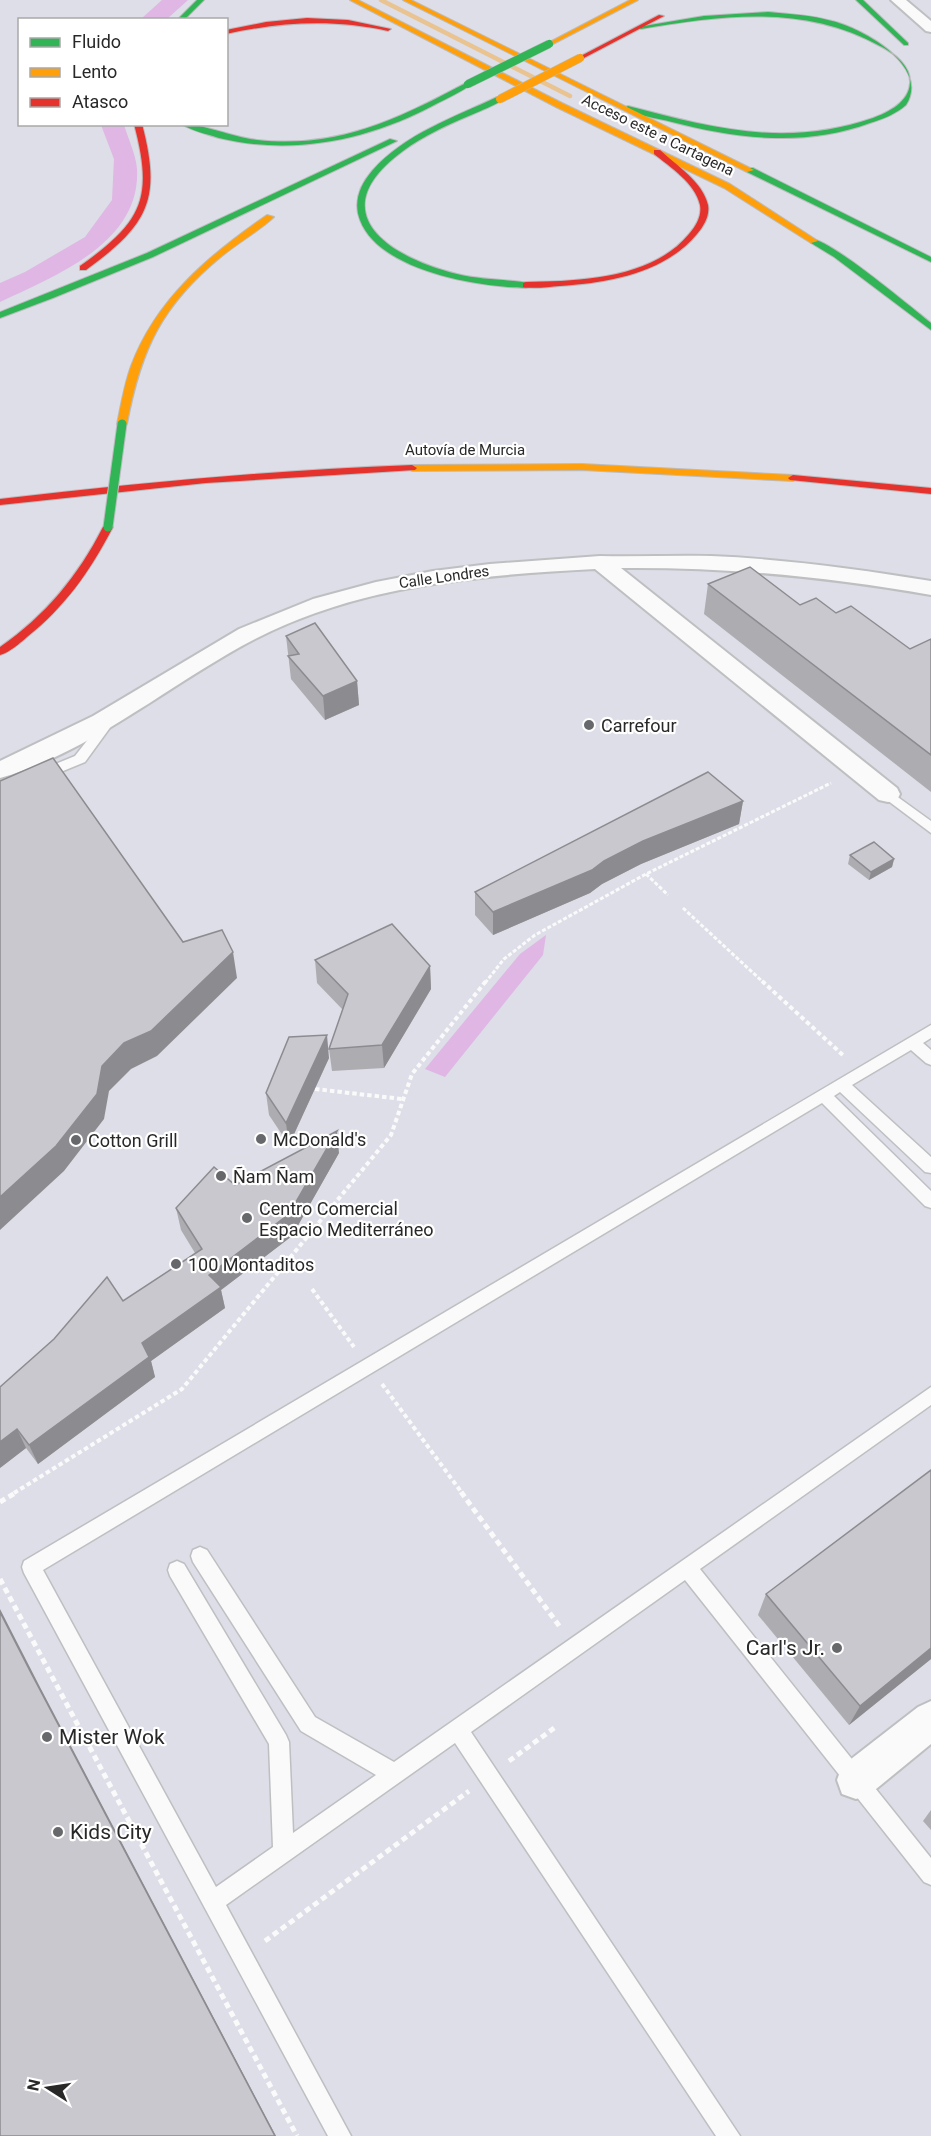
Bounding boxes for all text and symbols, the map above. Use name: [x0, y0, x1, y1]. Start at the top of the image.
legend: [18, 18, 228, 126]
text: Fluido: [72, 31, 121, 52]
text: Lento: [72, 61, 117, 82]
street label: Acceso este a Cartagena: [579, 90, 737, 180]
text: Atasco: [72, 91, 128, 112]
street label: Autovía de Murcia: [405, 441, 525, 459]
street label: Calle Londres: [398, 562, 490, 592]
place label: Carrefour: [601, 715, 677, 736]
marker: Carrefour: [582, 718, 596, 732]
place label: McDonald's: [273, 1129, 366, 1150]
place label: Cotton Grill: [88, 1130, 178, 1151]
marker: McDonald's: [254, 1132, 268, 1146]
marker: Cotton Grill: [69, 1133, 83, 1147]
place label: Ñam Ñam: [233, 1166, 314, 1187]
marker: Ñam Ñam: [214, 1169, 228, 1183]
place label: Centro Comercial Espacio Mediterráneo: [259, 1198, 434, 1240]
marker: Centro Comercial Espacio Mediterráneo: [240, 1211, 254, 1225]
place label: 100 Montaditos: [188, 1254, 314, 1275]
marker: 100 Montaditos: [169, 1257, 183, 1271]
place label: Carl's Jr.: [746, 1636, 825, 1660]
marker: Carl's Jr.: [830, 1641, 844, 1655]
place label: Mister Wok: [59, 1725, 165, 1749]
marker: Mister Wok: [40, 1730, 54, 1744]
place label: Kids City: [70, 1820, 152, 1844]
marker: Kids City: [51, 1825, 65, 1839]
north arrow: [18, 2058, 78, 2118]
text: N: [23, 2077, 44, 2092]

